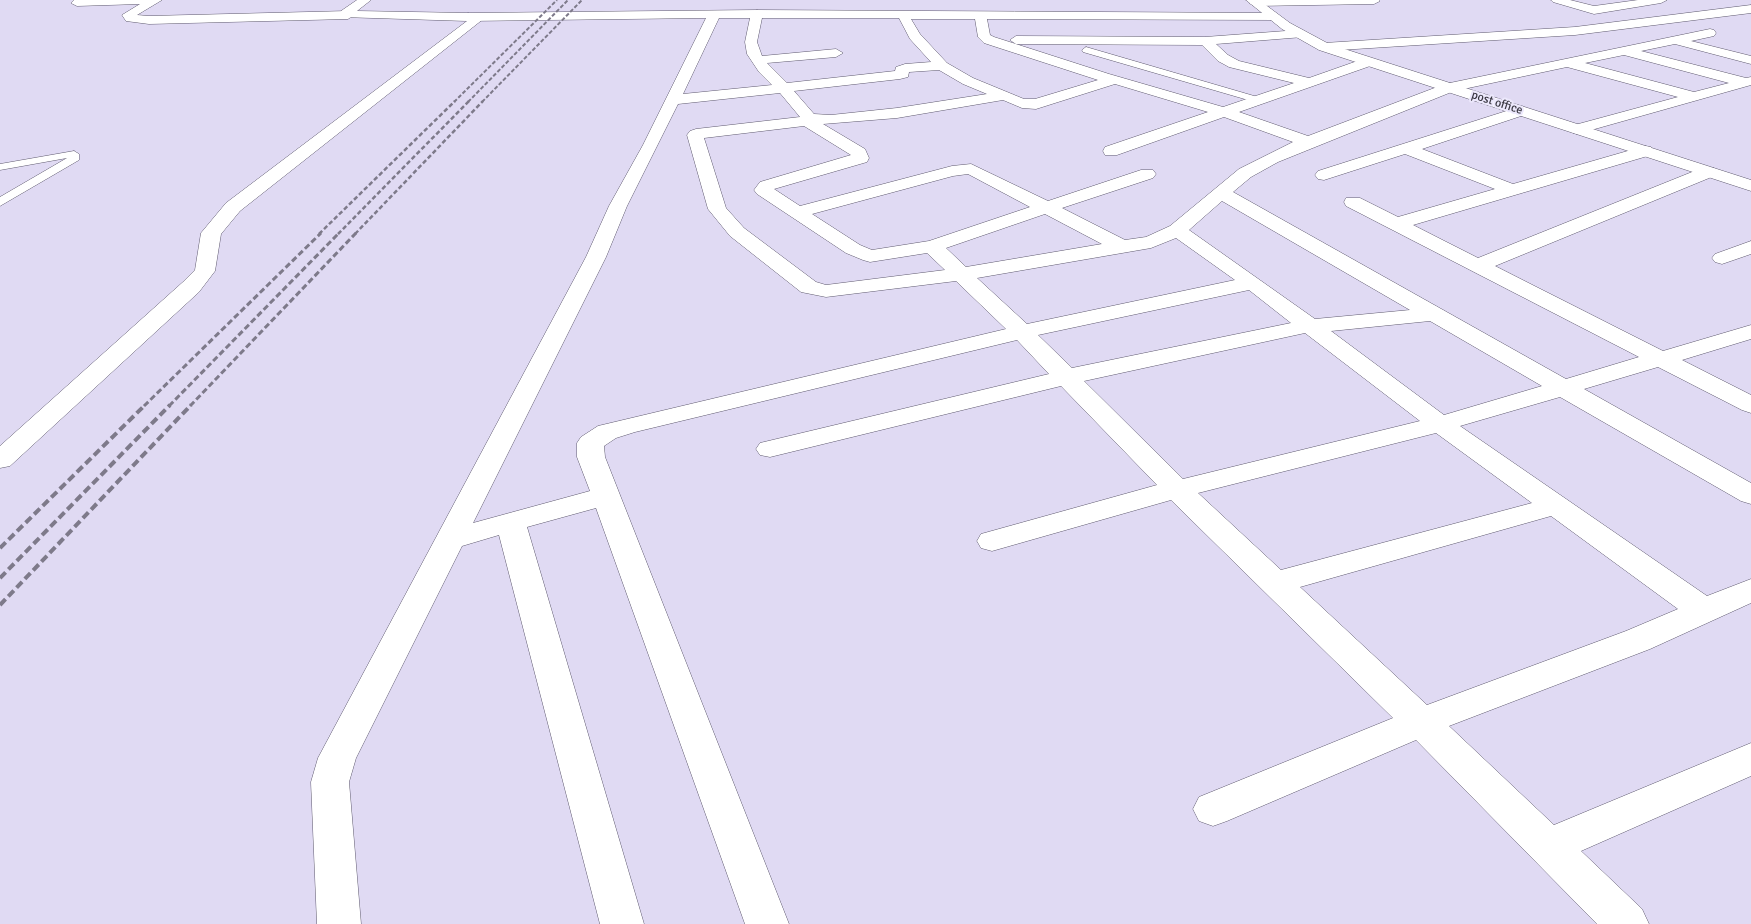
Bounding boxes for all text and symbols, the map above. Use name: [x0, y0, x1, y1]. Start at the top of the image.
street label: post office: [1470, 88, 1524, 118]

